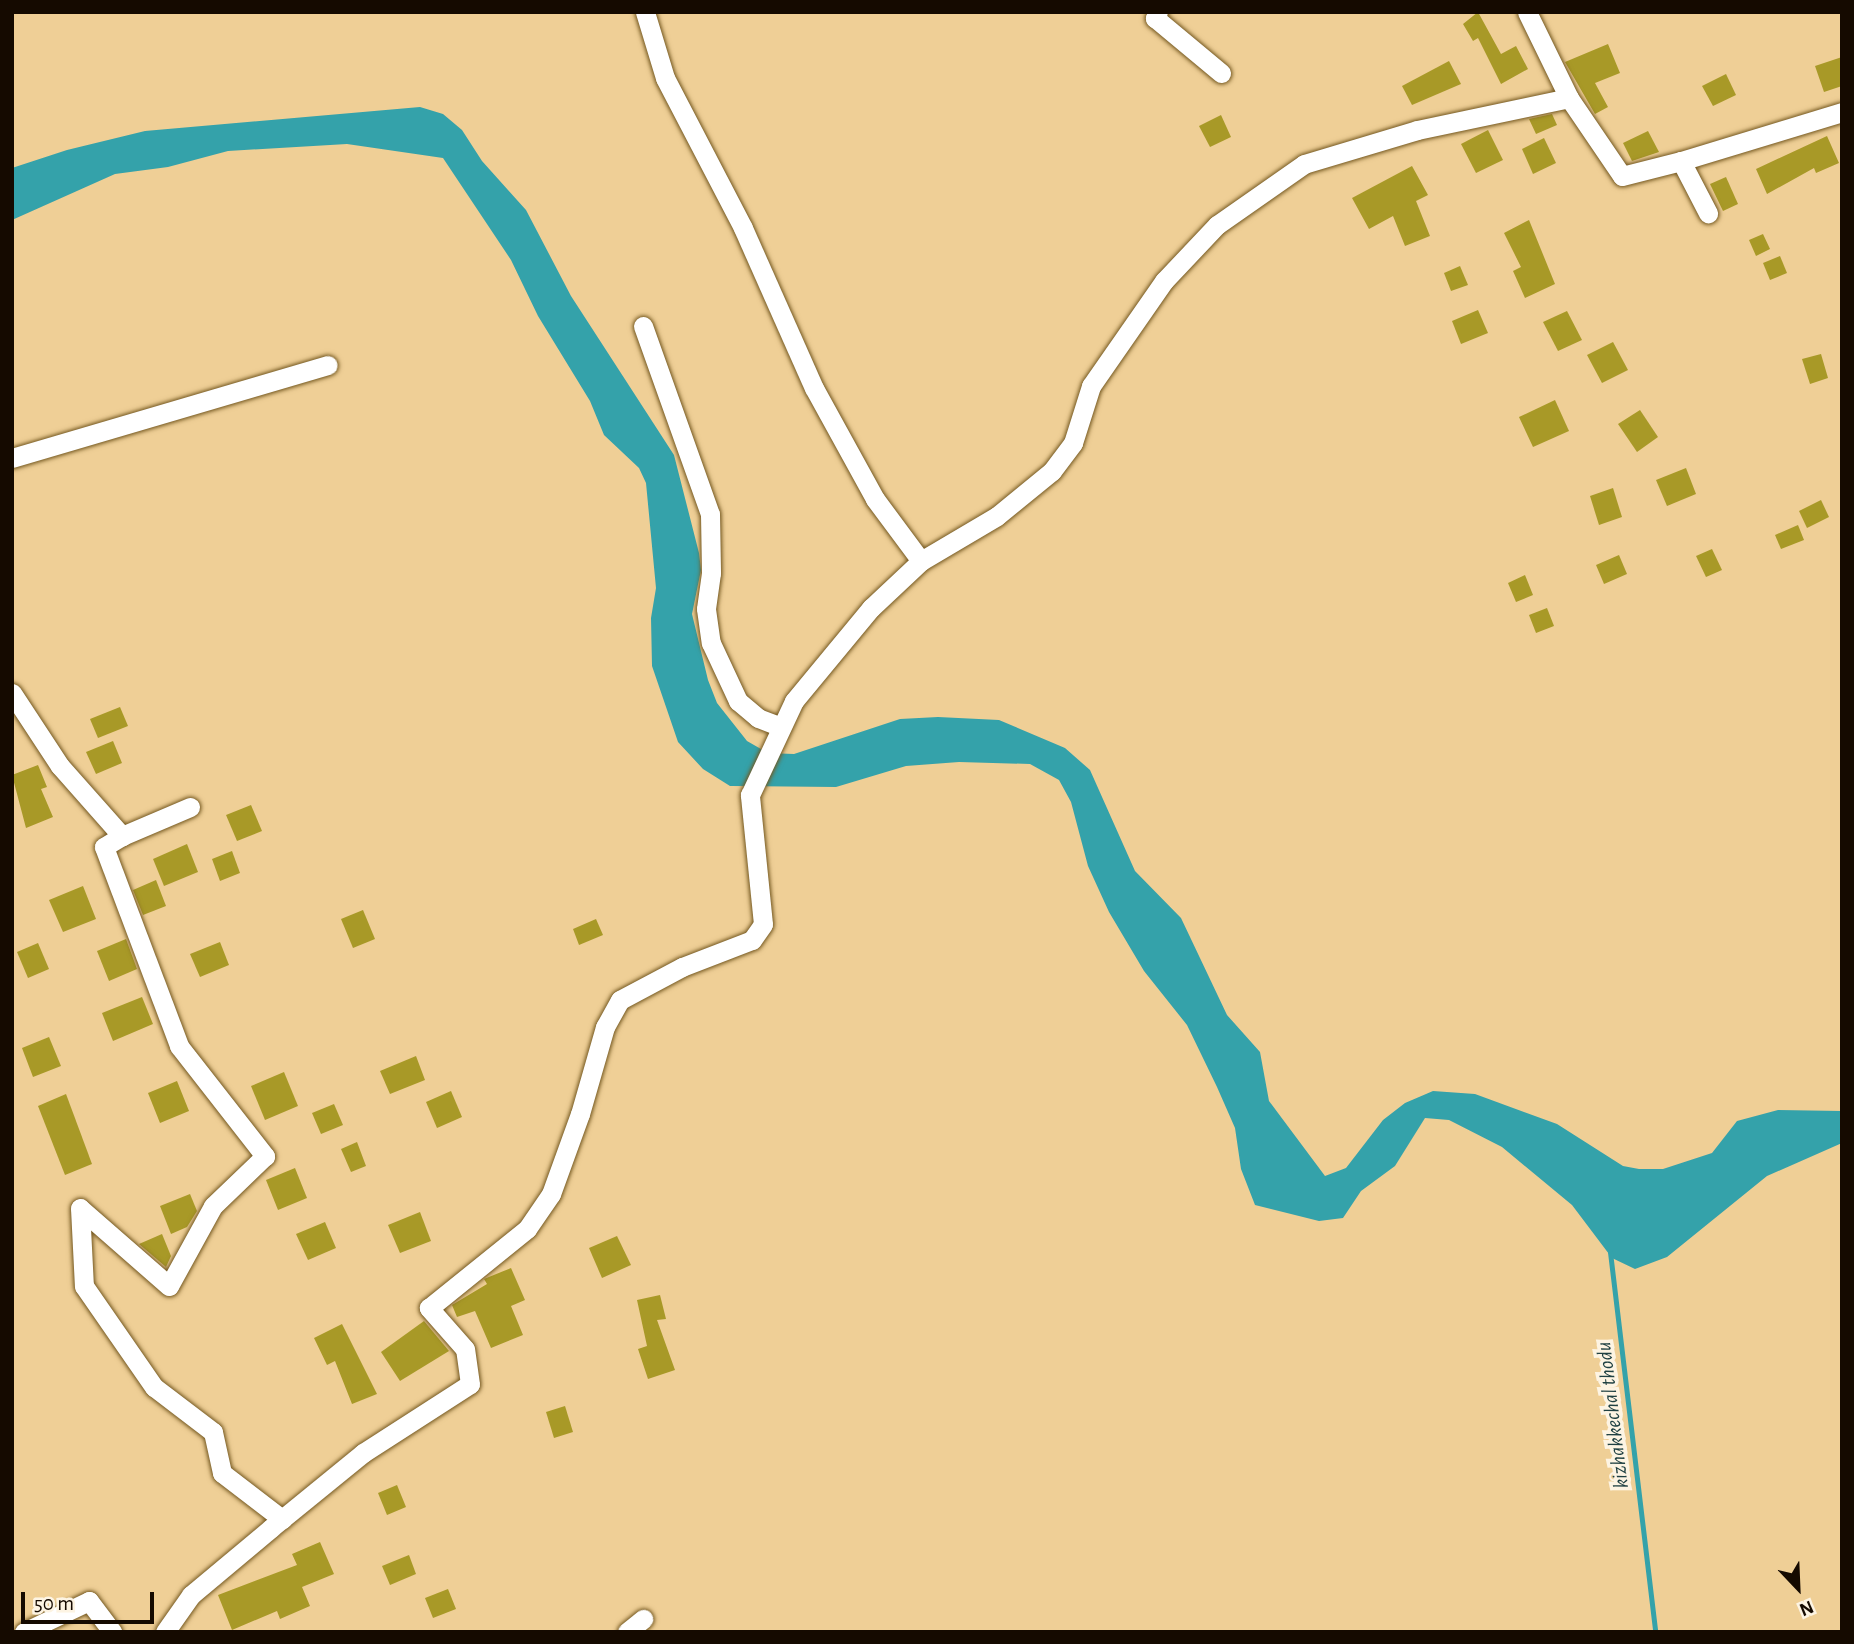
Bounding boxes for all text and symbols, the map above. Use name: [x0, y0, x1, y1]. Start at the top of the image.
water label: kizhakkechal thodu: [1591, 1340, 1635, 1490]
north arrow: [1763, 1553, 1833, 1623]
scale bar: [24, 1578, 158, 1622]
text: 50 m: [34, 1593, 74, 1614]
text: N: [1797, 1596, 1816, 1619]

